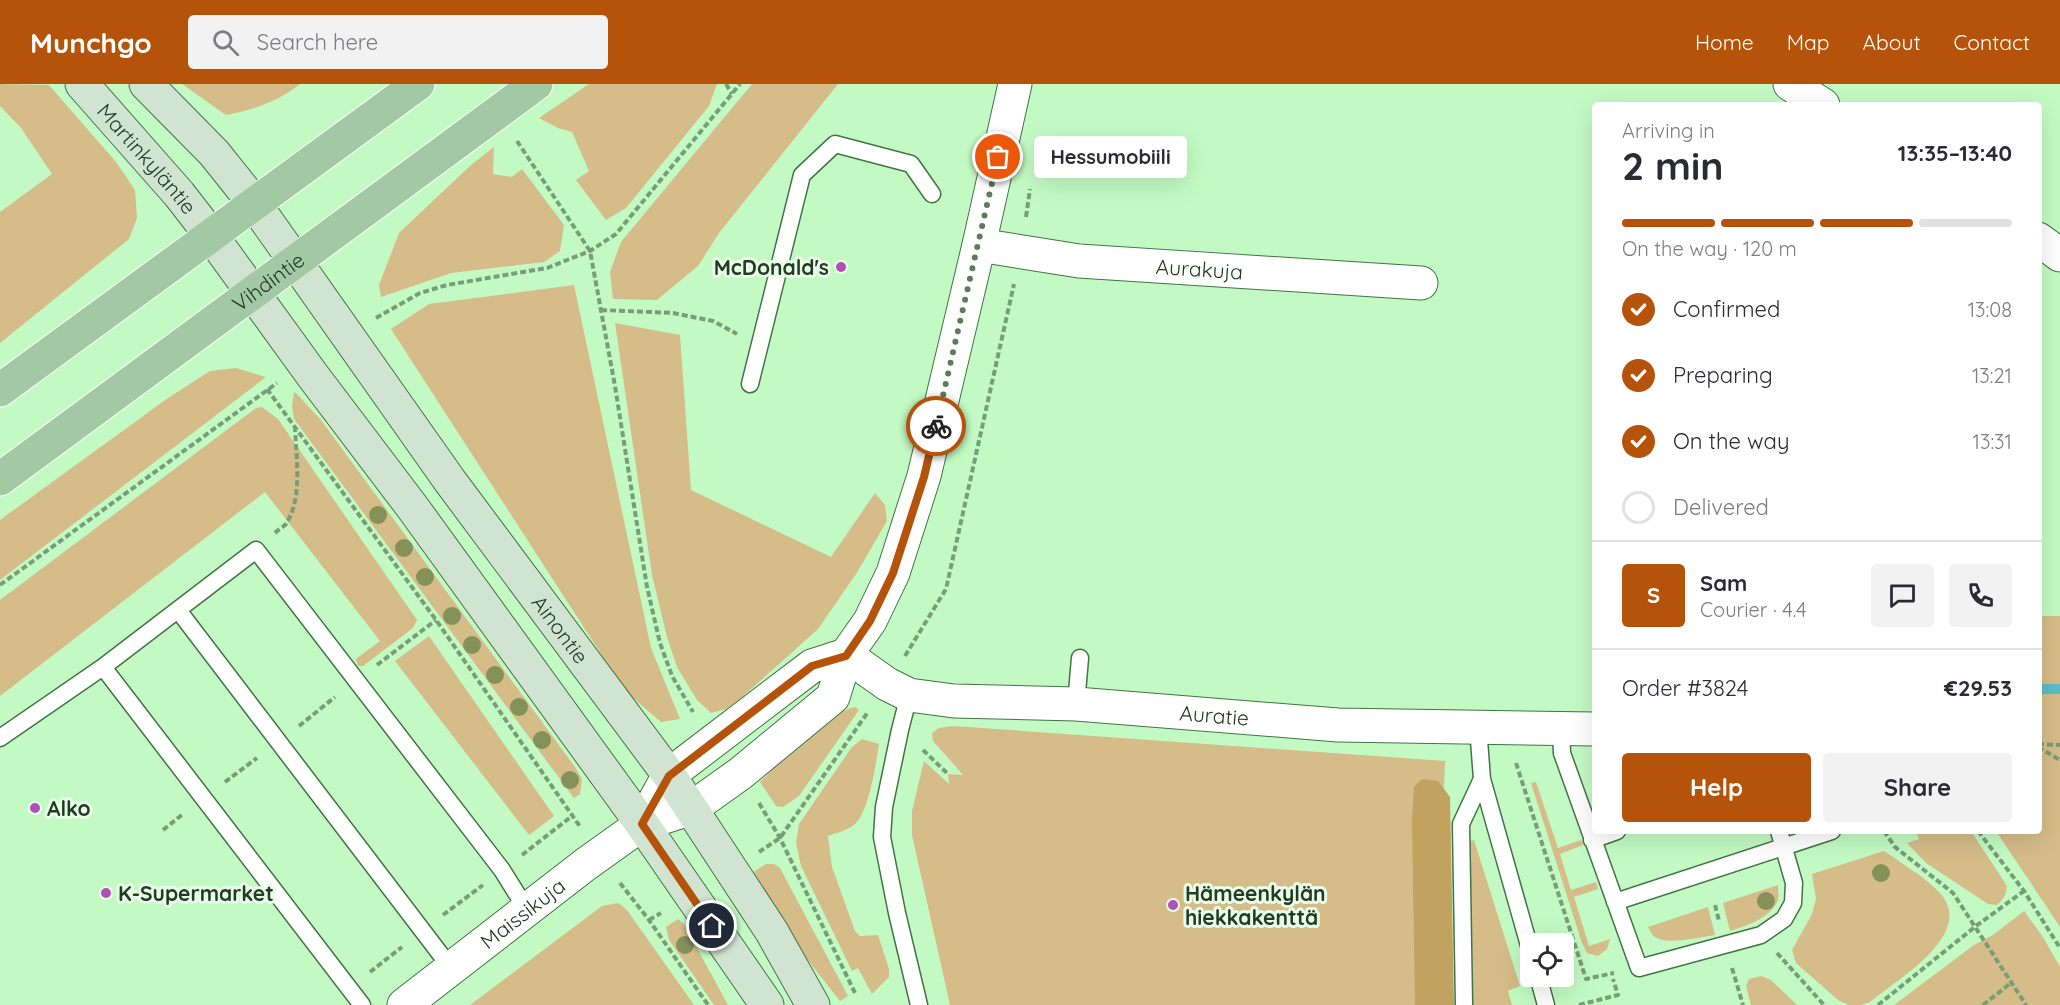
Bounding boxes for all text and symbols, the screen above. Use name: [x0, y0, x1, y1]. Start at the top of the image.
search box: [188, 15, 608, 69]
text: Munchgo: [30, 25, 152, 60]
icon: search: [209, 26, 242, 59]
text: Search here: [257, 28, 378, 56]
text: Home: [1695, 29, 1754, 55]
text: Map: [1787, 29, 1830, 55]
text: About: [1863, 29, 1921, 55]
text: Contact: [1954, 29, 2030, 55]
street label: Martinkyläntie: [92, 98, 202, 219]
text: Arriving in: [1622, 118, 1715, 143]
pin: [972, 131, 1023, 182]
callout: Hessumobiili: [1034, 136, 1187, 178]
text: 13:35–13:40: [1898, 139, 2012, 167]
icon: bag: [981, 140, 1014, 173]
text: 2 min: [1622, 141, 1724, 190]
text: Hessumobiili: [1050, 144, 1171, 169]
text: On the way · 120 m: [1622, 236, 1797, 261]
street label: Vihdintie: [227, 246, 309, 317]
street label: Aurakuja: [1155, 253, 1244, 285]
place label: McDonald's: [714, 254, 829, 280]
marker: McDonald's: [834, 260, 848, 274]
icon: check: [1622, 293, 1655, 326]
text: Confirmed: [1673, 295, 1780, 323]
text: 13:08: [1968, 297, 2012, 322]
icon: check: [1622, 359, 1655, 392]
text: Preparing: [1673, 361, 1773, 389]
text: 13:21: [1972, 363, 2012, 388]
courier: [906, 396, 966, 456]
icon: bike: [920, 410, 953, 443]
icon: check: [1622, 425, 1655, 458]
text: On the way: [1673, 427, 1789, 455]
text: 13:31: [1973, 429, 2012, 454]
text: Delivered: [1673, 493, 1769, 521]
button: chat: [1871, 564, 1934, 627]
button: phone: [1949, 564, 2012, 627]
text: Sam: [1700, 569, 1747, 597]
text: S: [1647, 581, 1660, 609]
street label: Ainontie: [527, 590, 594, 669]
text: Courier · 4.4: [1700, 597, 1806, 622]
text: Order #3824: [1622, 674, 1748, 702]
text: €29.53: [1944, 674, 2012, 702]
street label: Auratie: [1179, 699, 1250, 731]
button: Help: [1622, 753, 1811, 822]
button: Share: [1823, 753, 2012, 822]
place label: Alko: [47, 795, 91, 821]
marker: Alko: [28, 801, 42, 815]
street label: Maissikuja: [475, 872, 570, 954]
place label: K-Supermarket: [118, 880, 274, 906]
place label: Hämeenkylän hiekkakenttä: [1185, 880, 1326, 930]
marker: K-Supermarket: [99, 886, 113, 900]
marker: Hämeenkylän hiekkakenttä: [1166, 898, 1180, 912]
pin: [686, 900, 737, 951]
icon: home: [695, 909, 728, 942]
map controls: [1520, 933, 1574, 987]
button: locate: [1520, 933, 1574, 987]

